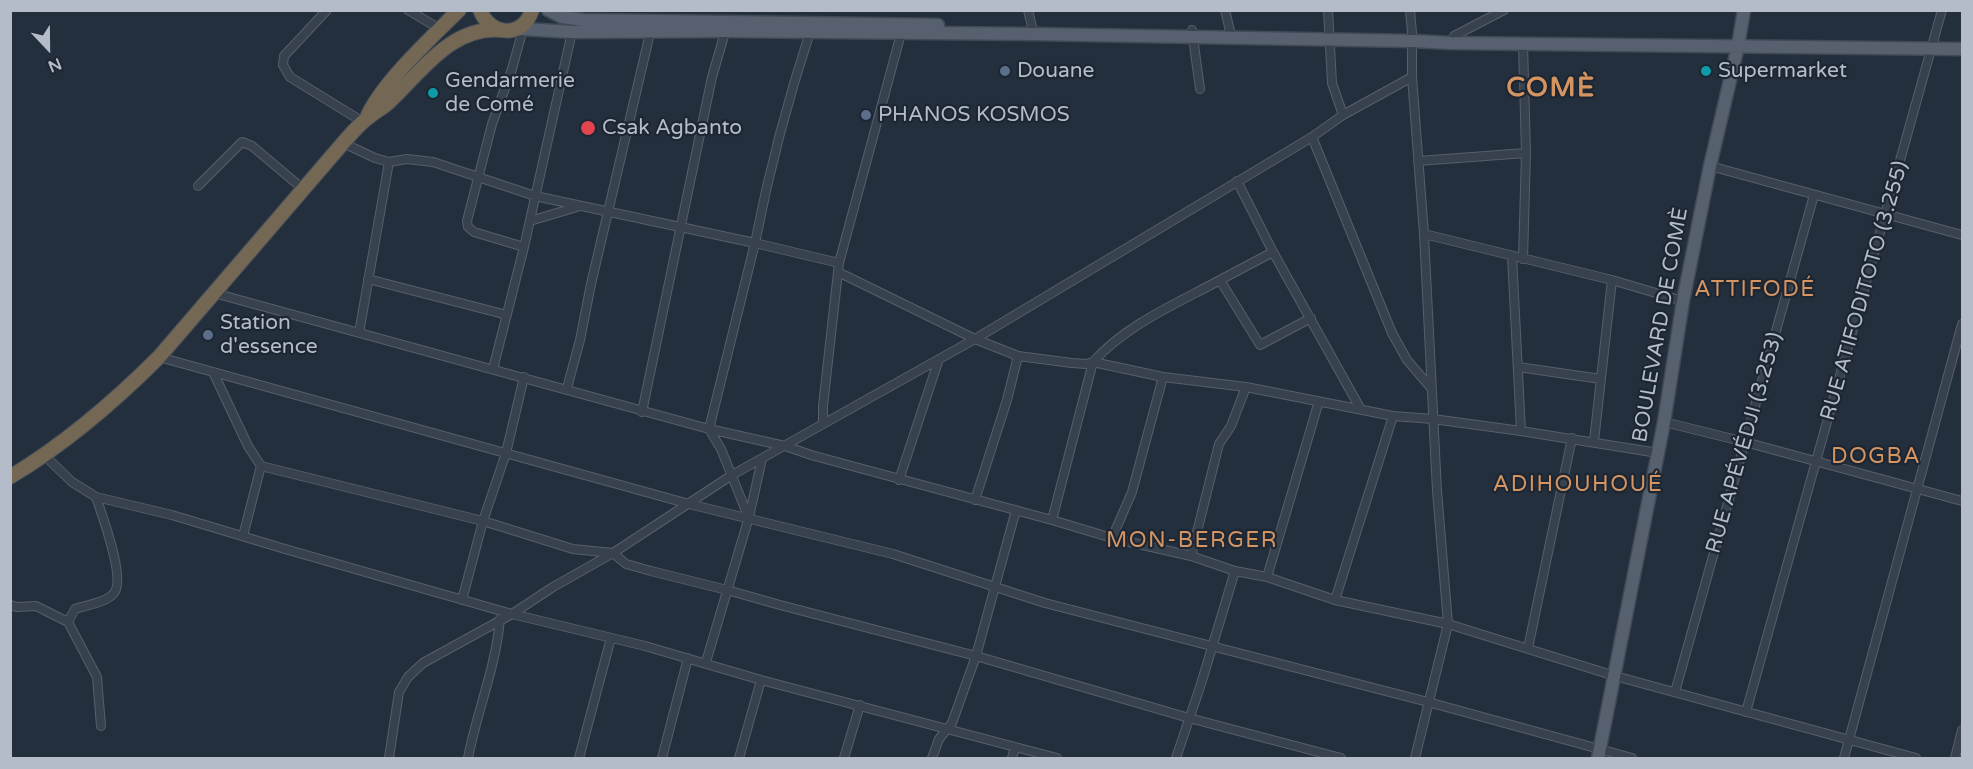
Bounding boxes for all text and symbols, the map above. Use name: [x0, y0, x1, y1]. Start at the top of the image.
north arrow: [18, 18, 78, 78]
text: N: [45, 53, 64, 76]
place label: Douane: [1017, 58, 1094, 84]
place label: Supermarket: [1718, 58, 1847, 84]
marker: Douane: [998, 64, 1012, 78]
marker: Supermarket: [1699, 64, 1713, 78]
place label: Gendarmerie de Comé: [445, 68, 575, 118]
district label: COMÈ: [1506, 73, 1596, 105]
marker: Gendarmerie de Comé: [426, 86, 440, 100]
place label: PHANOS KOSMOS: [878, 102, 1070, 128]
marker: PHANOS KOSMOS: [859, 108, 873, 122]
place label: Csak Agbanto: [602, 115, 742, 141]
marker: Csak Agbanto: [579, 119, 597, 137]
street label: RUE ATIFODITOTO (3.255): [1816, 158, 1914, 424]
street label: BOULEVARD DE COMÈ: [1628, 206, 1694, 444]
district label: ATTIFODÉ: [1694, 277, 1816, 303]
place label: Station d'essence: [220, 310, 318, 360]
marker: Station d'essence: [201, 328, 215, 342]
street label: RUE APÉVÉDJI (3.253): [1701, 330, 1789, 556]
district label: DOGBA: [1831, 444, 1921, 470]
district label: ADIHOUHOUÉ: [1493, 472, 1663, 498]
district label: MON-BERGER: [1106, 528, 1278, 554]

